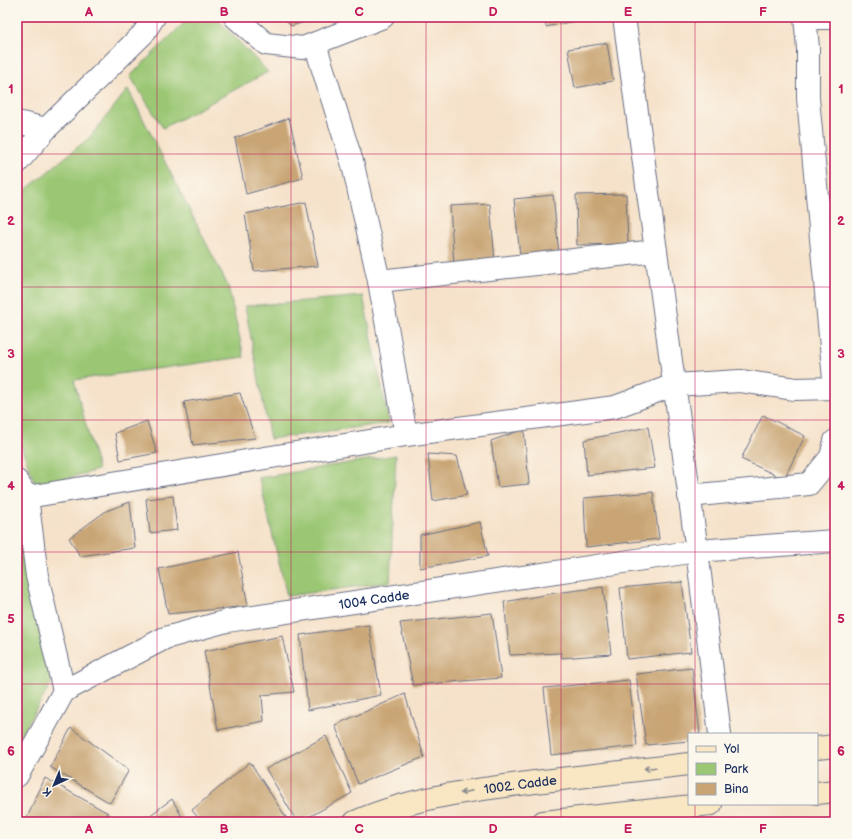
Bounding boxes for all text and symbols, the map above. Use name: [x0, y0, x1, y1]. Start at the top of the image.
text: A: [84, 4, 93, 20]
text: B: [219, 4, 229, 20]
text: C: [354, 4, 364, 20]
text: D: [488, 4, 498, 20]
text: E: [624, 4, 633, 20]
text: F: [759, 4, 767, 20]
text: 1: [8, 81, 14, 97]
text: 1: [838, 81, 844, 97]
text: 2: [7, 213, 15, 229]
text: 2: [837, 213, 845, 229]
text: 3: [7, 346, 15, 362]
text: 3: [837, 346, 845, 362]
text: 4: [7, 478, 15, 494]
text: 4: [837, 478, 845, 494]
street label: 1004 Cadde: [338, 587, 411, 613]
text: 5: [7, 611, 15, 627]
text: 5: [837, 611, 845, 627]
legend: [688, 733, 818, 805]
text: Yol: [723, 742, 739, 757]
text: 6: [7, 743, 15, 759]
text: 6: [837, 743, 845, 759]
text: Park: [724, 762, 748, 777]
one-way arrow: [644, 764, 657, 772]
north arrow: [34, 765, 74, 805]
street label: 1002. Cadde: [483, 773, 558, 798]
text: Bina: [724, 782, 749, 797]
text: K: [40, 784, 55, 799]
one-way arrow: [460, 788, 473, 796]
text: A: [84, 821, 93, 837]
text: B: [219, 821, 229, 837]
text: C: [354, 821, 364, 837]
text: D: [488, 821, 498, 837]
text: E: [624, 821, 633, 837]
text: F: [759, 821, 767, 837]

